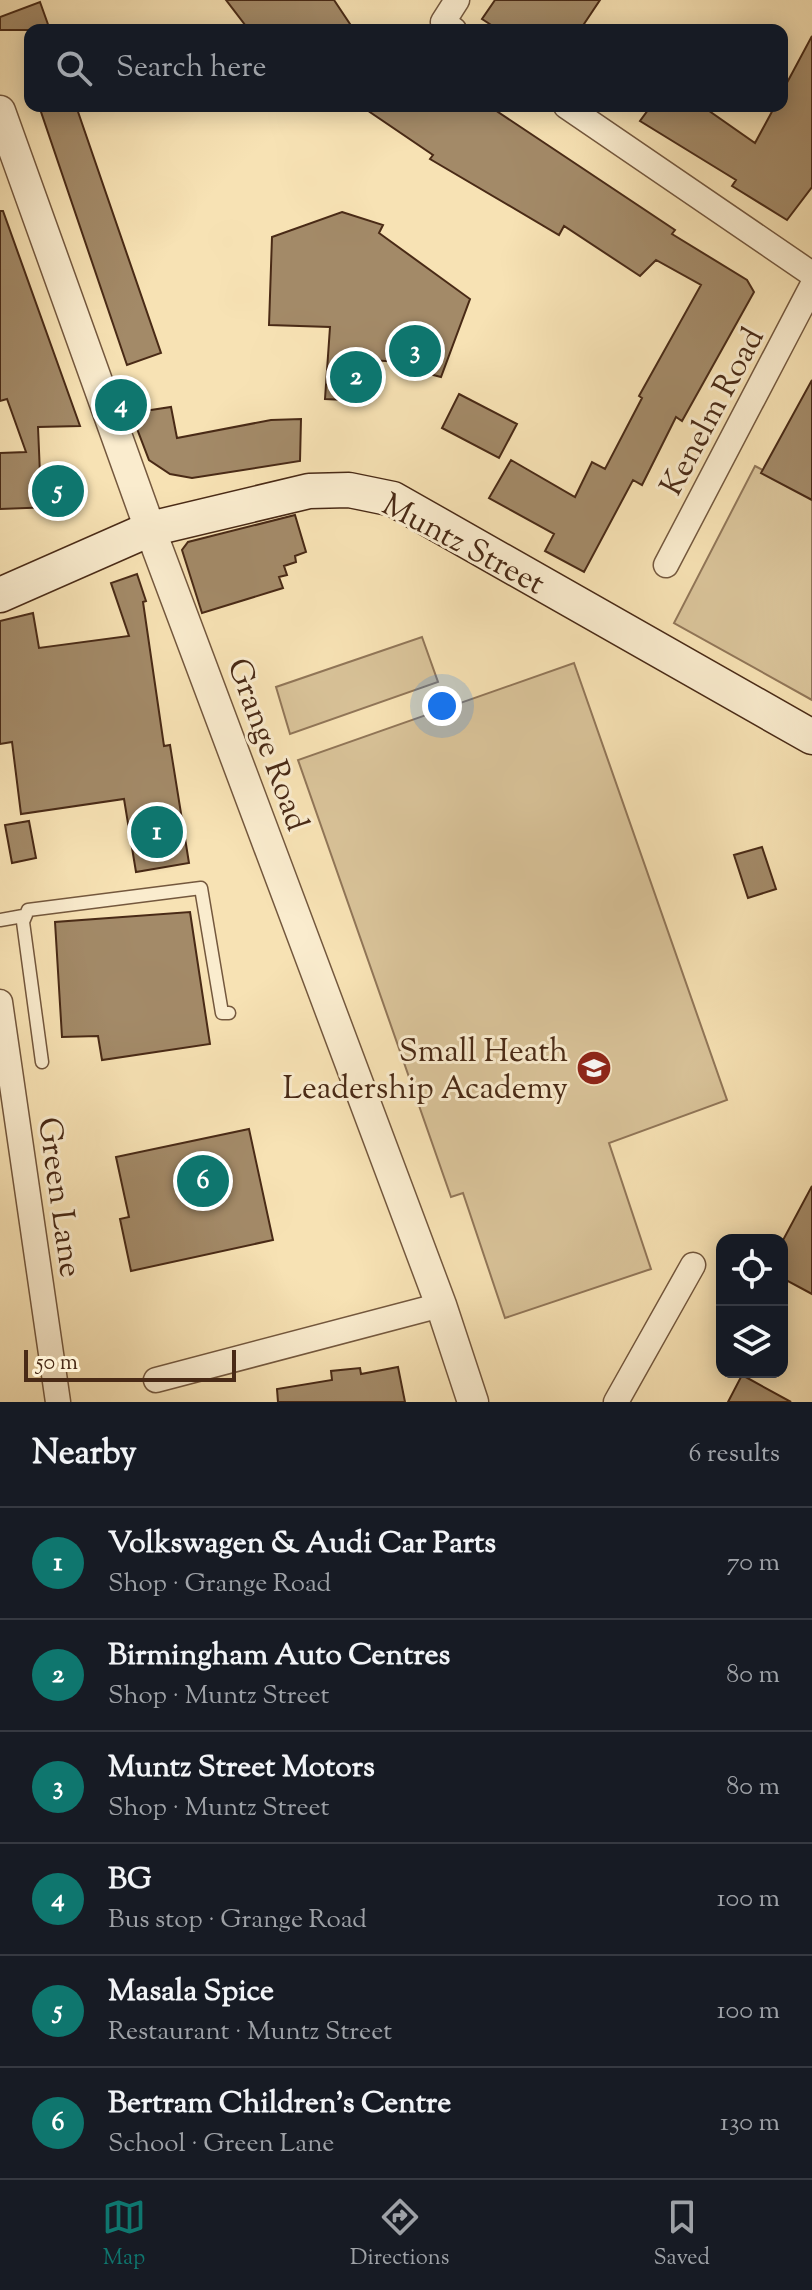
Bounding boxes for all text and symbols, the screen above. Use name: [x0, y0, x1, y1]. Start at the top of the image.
search box: [24, 24, 788, 112]
icon: search: [52, 46, 96, 90]
text: Search here: [116, 47, 266, 90]
street label: Kenelm Road: [650, 320, 777, 505]
pin: 3: [389, 321, 441, 381]
pin: 2: [330, 347, 382, 407]
pin: 4: [95, 375, 147, 435]
pin: 5: [32, 461, 84, 521]
street label: Muntz Street: [373, 483, 552, 608]
street label: Grange Road: [214, 652, 319, 838]
your location: [422, 686, 462, 726]
pin: 1: [131, 802, 183, 862]
place label: Small Heath Leadership Academy: [283, 1030, 568, 1113]
school or university icon: Small Heath Leadership Academy: [575, 1049, 613, 1087]
street label: Green Lane: [24, 1114, 92, 1280]
pin: 6: [177, 1151, 229, 1211]
map controls: [716, 1234, 788, 1378]
button: locate: [716, 1234, 788, 1306]
button: layers: [716, 1306, 788, 1378]
scale bar: [24, 1346, 236, 1382]
text: 50 m: [36, 1348, 78, 1380]
text: Nearby: [32, 1430, 137, 1479]
text: 6 results: [688, 1436, 780, 1473]
text: Volkswagen & Audi Car Parts: [108, 1523, 496, 1566]
text: 1: [54, 1545, 62, 1582]
text: 70 m: [727, 1545, 780, 1582]
text: Shop · Grange Road: [108, 1566, 331, 1603]
text: Birmingham Auto Centres: [108, 1635, 450, 1678]
text: 2: [52, 1657, 64, 1694]
text: 80 m: [726, 1657, 780, 1694]
text: Shop · Muntz Street: [108, 1678, 330, 1715]
text: Muntz Street Motors: [108, 1747, 375, 1790]
text: 3: [53, 1769, 63, 1806]
text: 80 m: [726, 1769, 780, 1806]
text: Shop · Muntz Street: [108, 1790, 330, 1827]
text: BG: [108, 1859, 151, 1902]
text: 4: [51, 1881, 65, 1918]
text: 100 m: [717, 1881, 780, 1918]
text: Bus stop · Grange Road: [108, 1902, 367, 1939]
text: Masala Spice: [108, 1971, 274, 2014]
text: 5: [54, 1993, 62, 2030]
text: 100 m: [717, 1993, 780, 2030]
text: Restaurant · Muntz Street: [108, 2014, 392, 2051]
text: Bertram Children's Centre: [108, 2083, 451, 2126]
text: 6: [52, 2105, 64, 2142]
text: 130 m: [720, 2105, 780, 2142]
text: School · Green Lane: [108, 2126, 334, 2163]
tab: Map: [102, 2195, 146, 2275]
tab: Directions: [350, 2195, 449, 2275]
tab: Saved: [653, 2195, 710, 2275]

